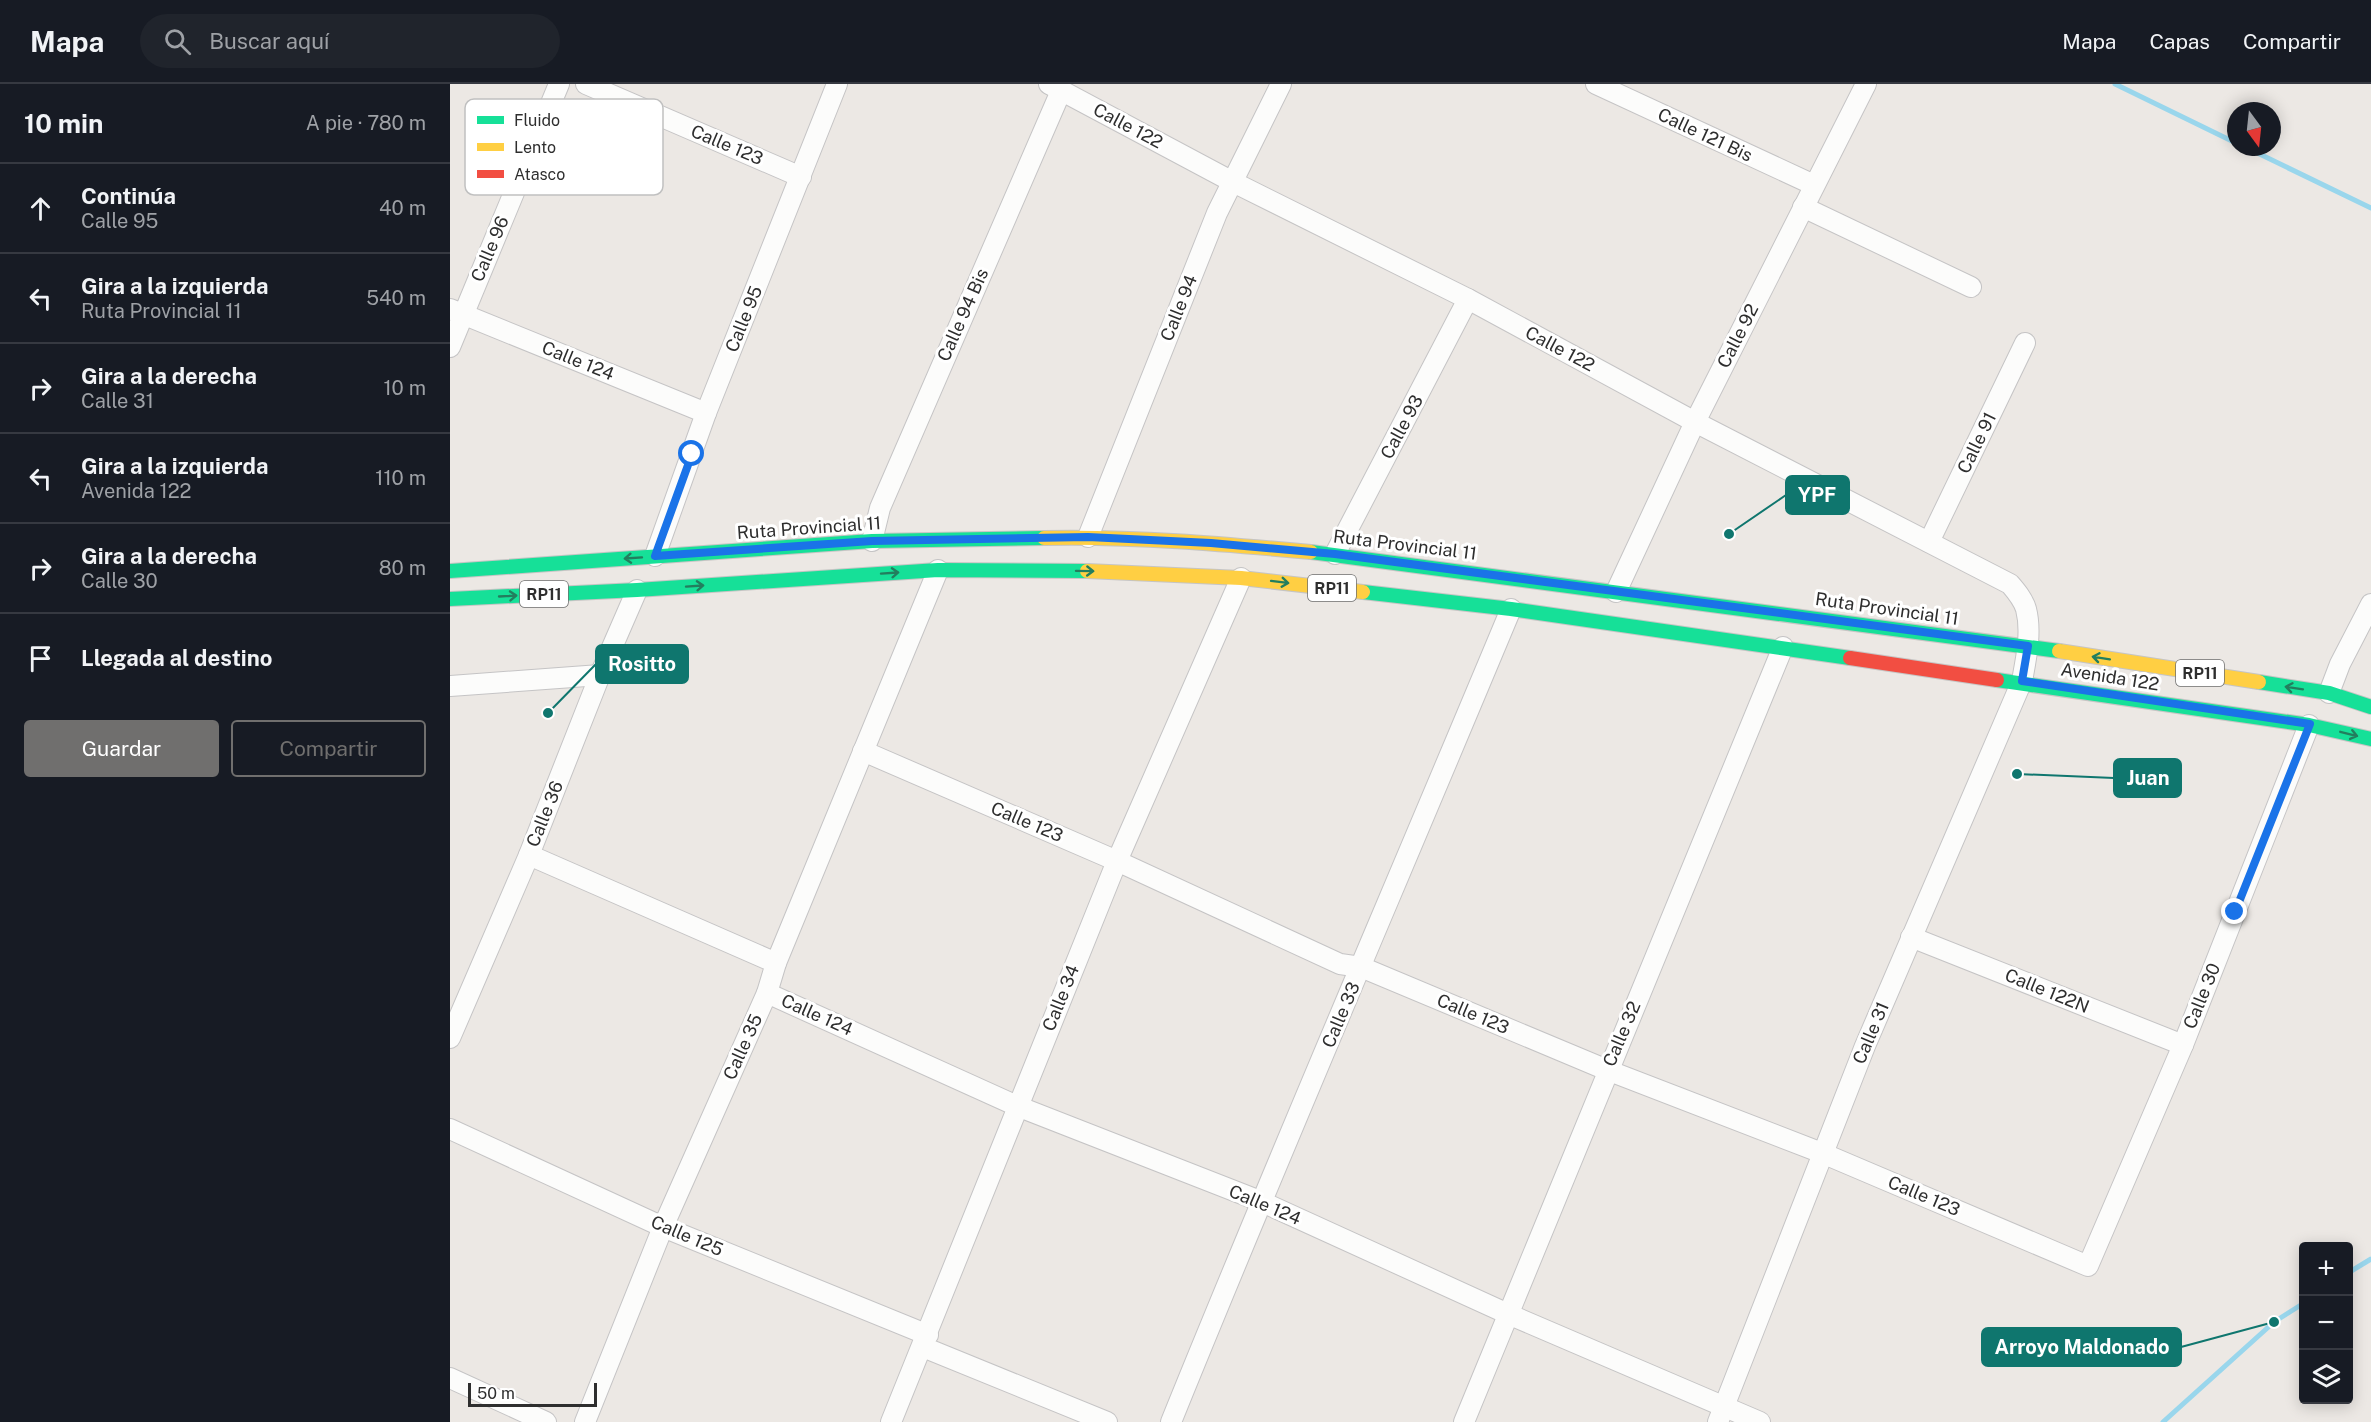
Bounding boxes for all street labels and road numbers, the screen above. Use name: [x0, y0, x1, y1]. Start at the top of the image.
street label: Calle 122: [1090, 99, 1167, 153]
street label: Calle 121 Bis: [1654, 103, 1756, 166]
street label: Calle 123: [688, 120, 766, 169]
street label: Calle 96: [466, 213, 513, 285]
street label: Calle 94 Bis: [933, 265, 992, 364]
street label: Calle 94: [1156, 272, 1201, 344]
street label: Calle 95: [721, 283, 766, 355]
street label: Calle 92: [1713, 300, 1763, 371]
street label: Calle 122: [1522, 322, 1599, 376]
street label: Calle 124: [539, 337, 617, 385]
street label: Calle 93: [1376, 391, 1427, 462]
street label: Calle 91: [1953, 409, 2000, 477]
street label: Ruta Provincial 11: [736, 512, 882, 543]
street label: Ruta Provincial 11: [1332, 525, 1478, 564]
road number: RP11: [1308, 575, 1356, 601]
road number: RP11: [520, 581, 568, 607]
street label: Ruta Provincial 11: [1814, 588, 1960, 629]
street label: Avenida 122: [2059, 658, 2161, 695]
road number: RP11: [2176, 660, 2224, 686]
street label: Calle 36: [522, 778, 567, 850]
street label: Calle 123: [988, 797, 1066, 846]
street label: Calle 30: [2179, 960, 2224, 1032]
street label: Calle 34: [1038, 962, 1083, 1034]
street label: Calle 122N: [2002, 964, 2092, 1017]
street label: Calle 33: [1317, 979, 1364, 1051]
street label: Calle 124: [778, 989, 856, 1040]
street label: Calle 123: [1434, 989, 1512, 1038]
street label: Calle 32: [1598, 998, 1645, 1070]
street label: Calle 31: [1848, 999, 1893, 1067]
street label: Calle 35: [719, 1011, 766, 1083]
street label: Calle 123: [1885, 1171, 1963, 1220]
street label: Calle 124: [1226, 1180, 1304, 1229]
street label: Calle 125: [648, 1211, 726, 1260]

